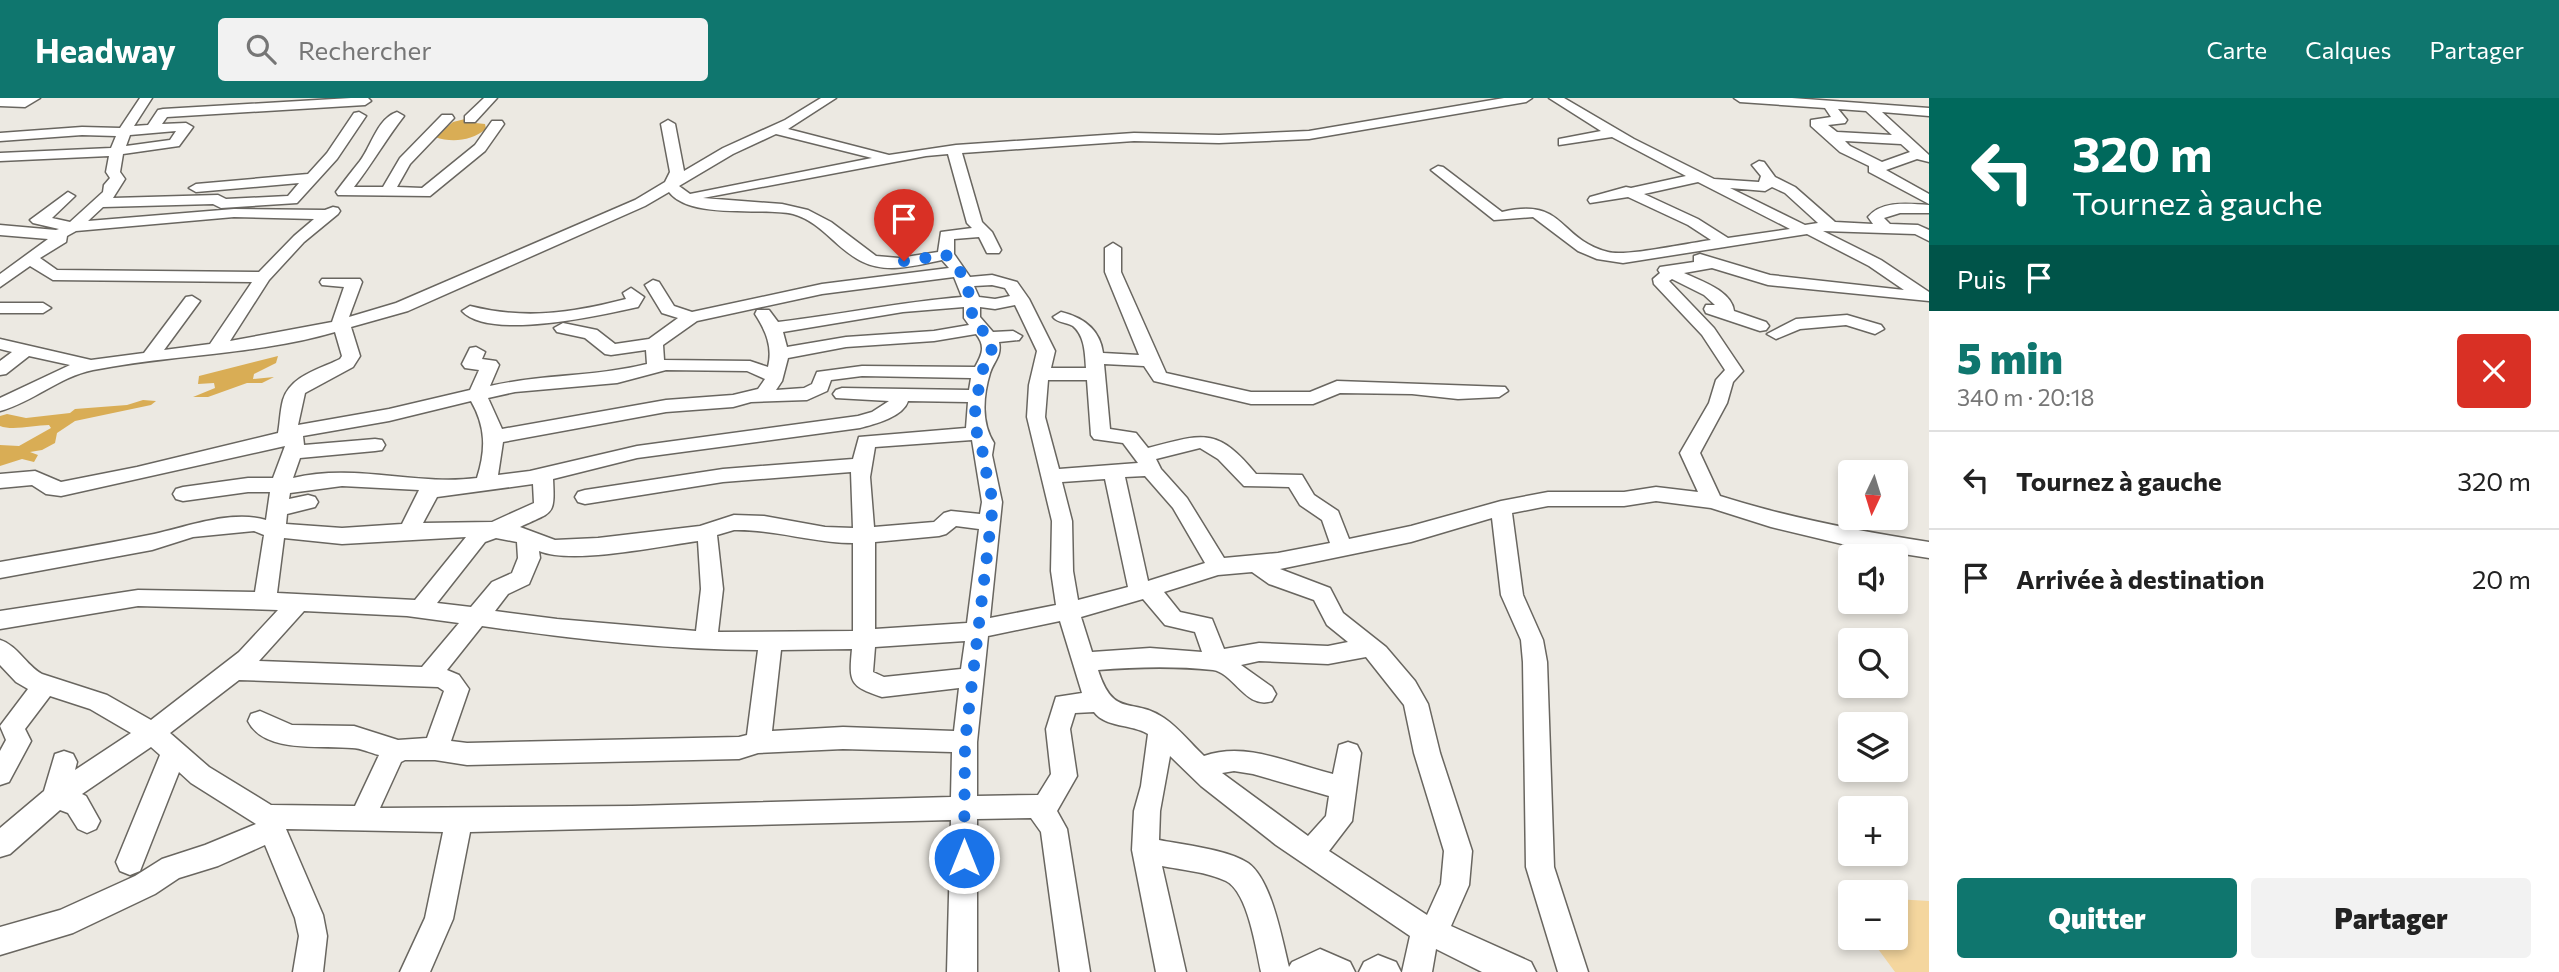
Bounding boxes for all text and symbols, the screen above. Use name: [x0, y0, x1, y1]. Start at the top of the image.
search box: [218, 18, 708, 81]
text: Headway: [35, 29, 176, 70]
icon: search: [242, 30, 280, 68]
text: Rechercher: [298, 34, 432, 65]
text: Carte: [2206, 35, 2267, 64]
text: Calques: [2305, 35, 2391, 64]
text: Partager: [2429, 35, 2524, 64]
text: 320 m: [2072, 122, 2213, 182]
icon: left: [1957, 126, 2048, 217]
text: Tournez à gauche: [2072, 182, 2323, 222]
pin: [874, 189, 934, 261]
icon: arrive: [885, 200, 923, 238]
icon: arrive: [2020, 259, 2058, 297]
text: Puis: [1957, 263, 2006, 294]
text: 5 min: [1957, 331, 2063, 383]
button: close: [2457, 334, 2531, 408]
text: 340 m · 20:18: [1957, 383, 2095, 411]
north arrow: [1838, 460, 1908, 530]
map controls: [1838, 460, 1908, 950]
icon: left: [1957, 461, 1995, 499]
text: Tournez à gauche: [2016, 465, 2222, 496]
text: 320 m: [2457, 465, 2531, 496]
button: sound: [1838, 544, 1908, 614]
icon: arrive: [1957, 559, 1995, 597]
text: Arrivée à destination: [2016, 563, 2264, 594]
text: 20 m: [2472, 563, 2531, 594]
button: search: [1838, 628, 1908, 698]
button: layers: [1838, 712, 1908, 782]
button: +: [1838, 796, 1908, 866]
position arrow: [927, 821, 1001, 895]
button: Quitter: [1957, 878, 2237, 958]
button: Partager: [2251, 878, 2531, 958]
button: −: [1838, 880, 1908, 950]

